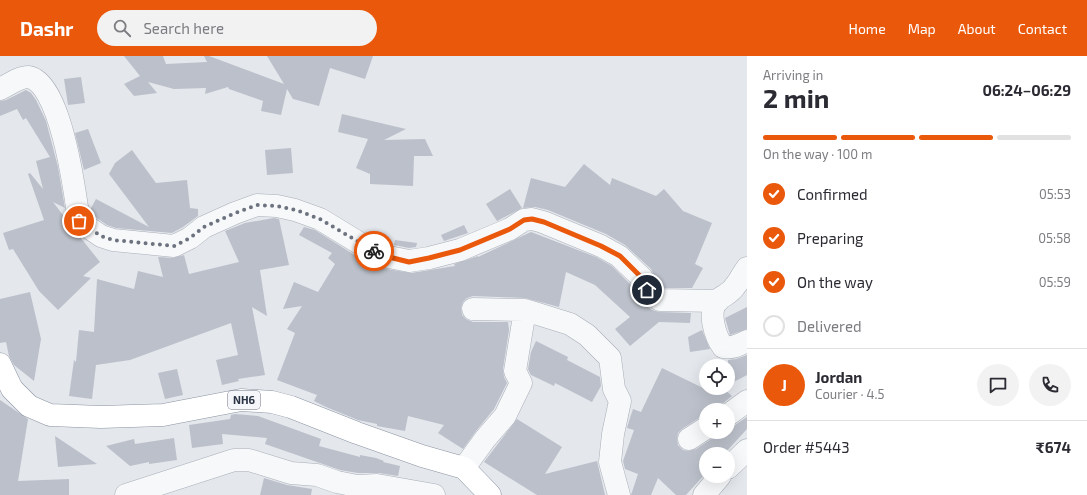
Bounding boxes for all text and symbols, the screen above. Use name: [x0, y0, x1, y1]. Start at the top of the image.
search box: [97, 10, 377, 46]
text: Dashr: [20, 17, 73, 40]
icon: search: [111, 17, 133, 39]
text: Search here: [143, 19, 224, 37]
text: Home: [849, 20, 886, 37]
text: Map: [908, 20, 936, 37]
text: About: [958, 20, 996, 37]
text: Contact: [1018, 20, 1067, 37]
text: Arriving in: [763, 67, 823, 83]
text: 06:24–06:29: [982, 81, 1071, 99]
text: 2 min: [763, 82, 829, 113]
text: On the way · 100 m: [763, 146, 872, 162]
icon: check: [763, 183, 785, 205]
text: Confirmed: [797, 185, 868, 203]
text: 05:53: [1039, 186, 1071, 202]
pin: [62, 204, 96, 238]
icon: bag: [68, 210, 90, 232]
icon: check: [763, 227, 785, 249]
text: Preparing: [797, 229, 863, 247]
text: 05:58: [1038, 230, 1071, 246]
courier: [354, 231, 394, 271]
icon: bike: [363, 240, 385, 262]
icon: check: [763, 271, 785, 293]
pin: [630, 273, 664, 307]
text: On the way: [797, 273, 873, 291]
text: 05:59: [1039, 274, 1071, 290]
icon: home: [636, 279, 658, 301]
text: Delivered: [797, 317, 862, 335]
map controls: [699, 359, 735, 483]
button: locate: [699, 359, 735, 395]
button: chat: [977, 364, 1019, 406]
button: phone: [1029, 364, 1071, 406]
text: Jordan: [815, 368, 862, 386]
text: J: [781, 376, 787, 394]
text: Courier · 4.5: [815, 386, 884, 402]
road number: NH6: [228, 391, 260, 409]
button: +: [699, 403, 735, 439]
text: Order #5443: [763, 438, 850, 456]
text: ₹674: [1036, 438, 1071, 456]
button: −: [699, 447, 735, 483]

